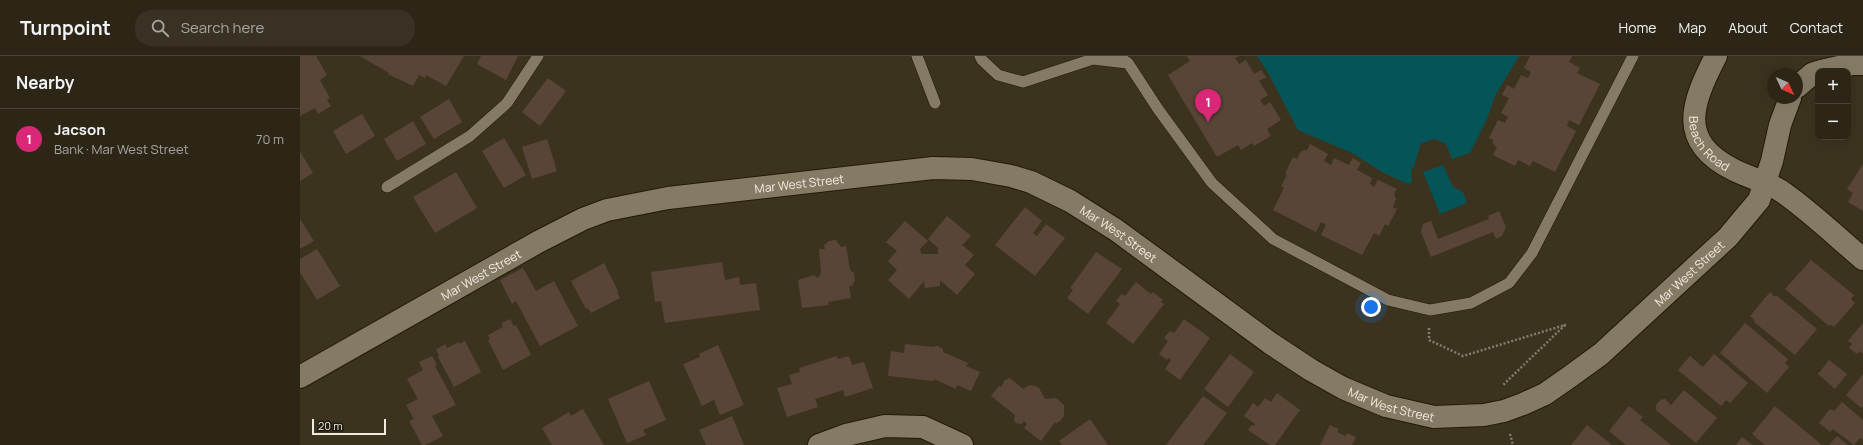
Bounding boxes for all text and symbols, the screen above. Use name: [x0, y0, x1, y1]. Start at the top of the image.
search box: [135, 10, 415, 46]
text: Turnpoint: [20, 15, 111, 41]
icon: search: [149, 17, 171, 39]
text: Search here: [181, 17, 264, 38]
text: Home: [1619, 18, 1656, 37]
text: Map: [1678, 18, 1706, 37]
text: About: [1728, 18, 1768, 37]
text: Contact: [1790, 18, 1843, 37]
north arrow: [1767, 68, 1803, 104]
map controls: [1815, 68, 1851, 140]
button: +: [1815, 68, 1851, 104]
text: Nearby: [16, 71, 74, 94]
pin: 1: [1195, 89, 1221, 122]
button: −: [1815, 104, 1851, 140]
street label: Beach Road: [1686, 116, 1733, 175]
text: Jacson: [54, 119, 106, 140]
text: 1: [26, 130, 32, 148]
text: 70 m: [256, 130, 284, 148]
text: Bank · Mar West Street: [54, 140, 189, 158]
street label: Mar West Street: [754, 170, 845, 197]
street label: Mar West Street: [1077, 201, 1161, 266]
street label: Mar West Street: [1650, 236, 1728, 310]
street label: Mar West Street: [438, 245, 524, 304]
your location: [1361, 297, 1381, 317]
street label: Mar West Street: [1346, 383, 1436, 425]
scale bar: [312, 417, 386, 436]
text: 20 m: [318, 418, 343, 433]

